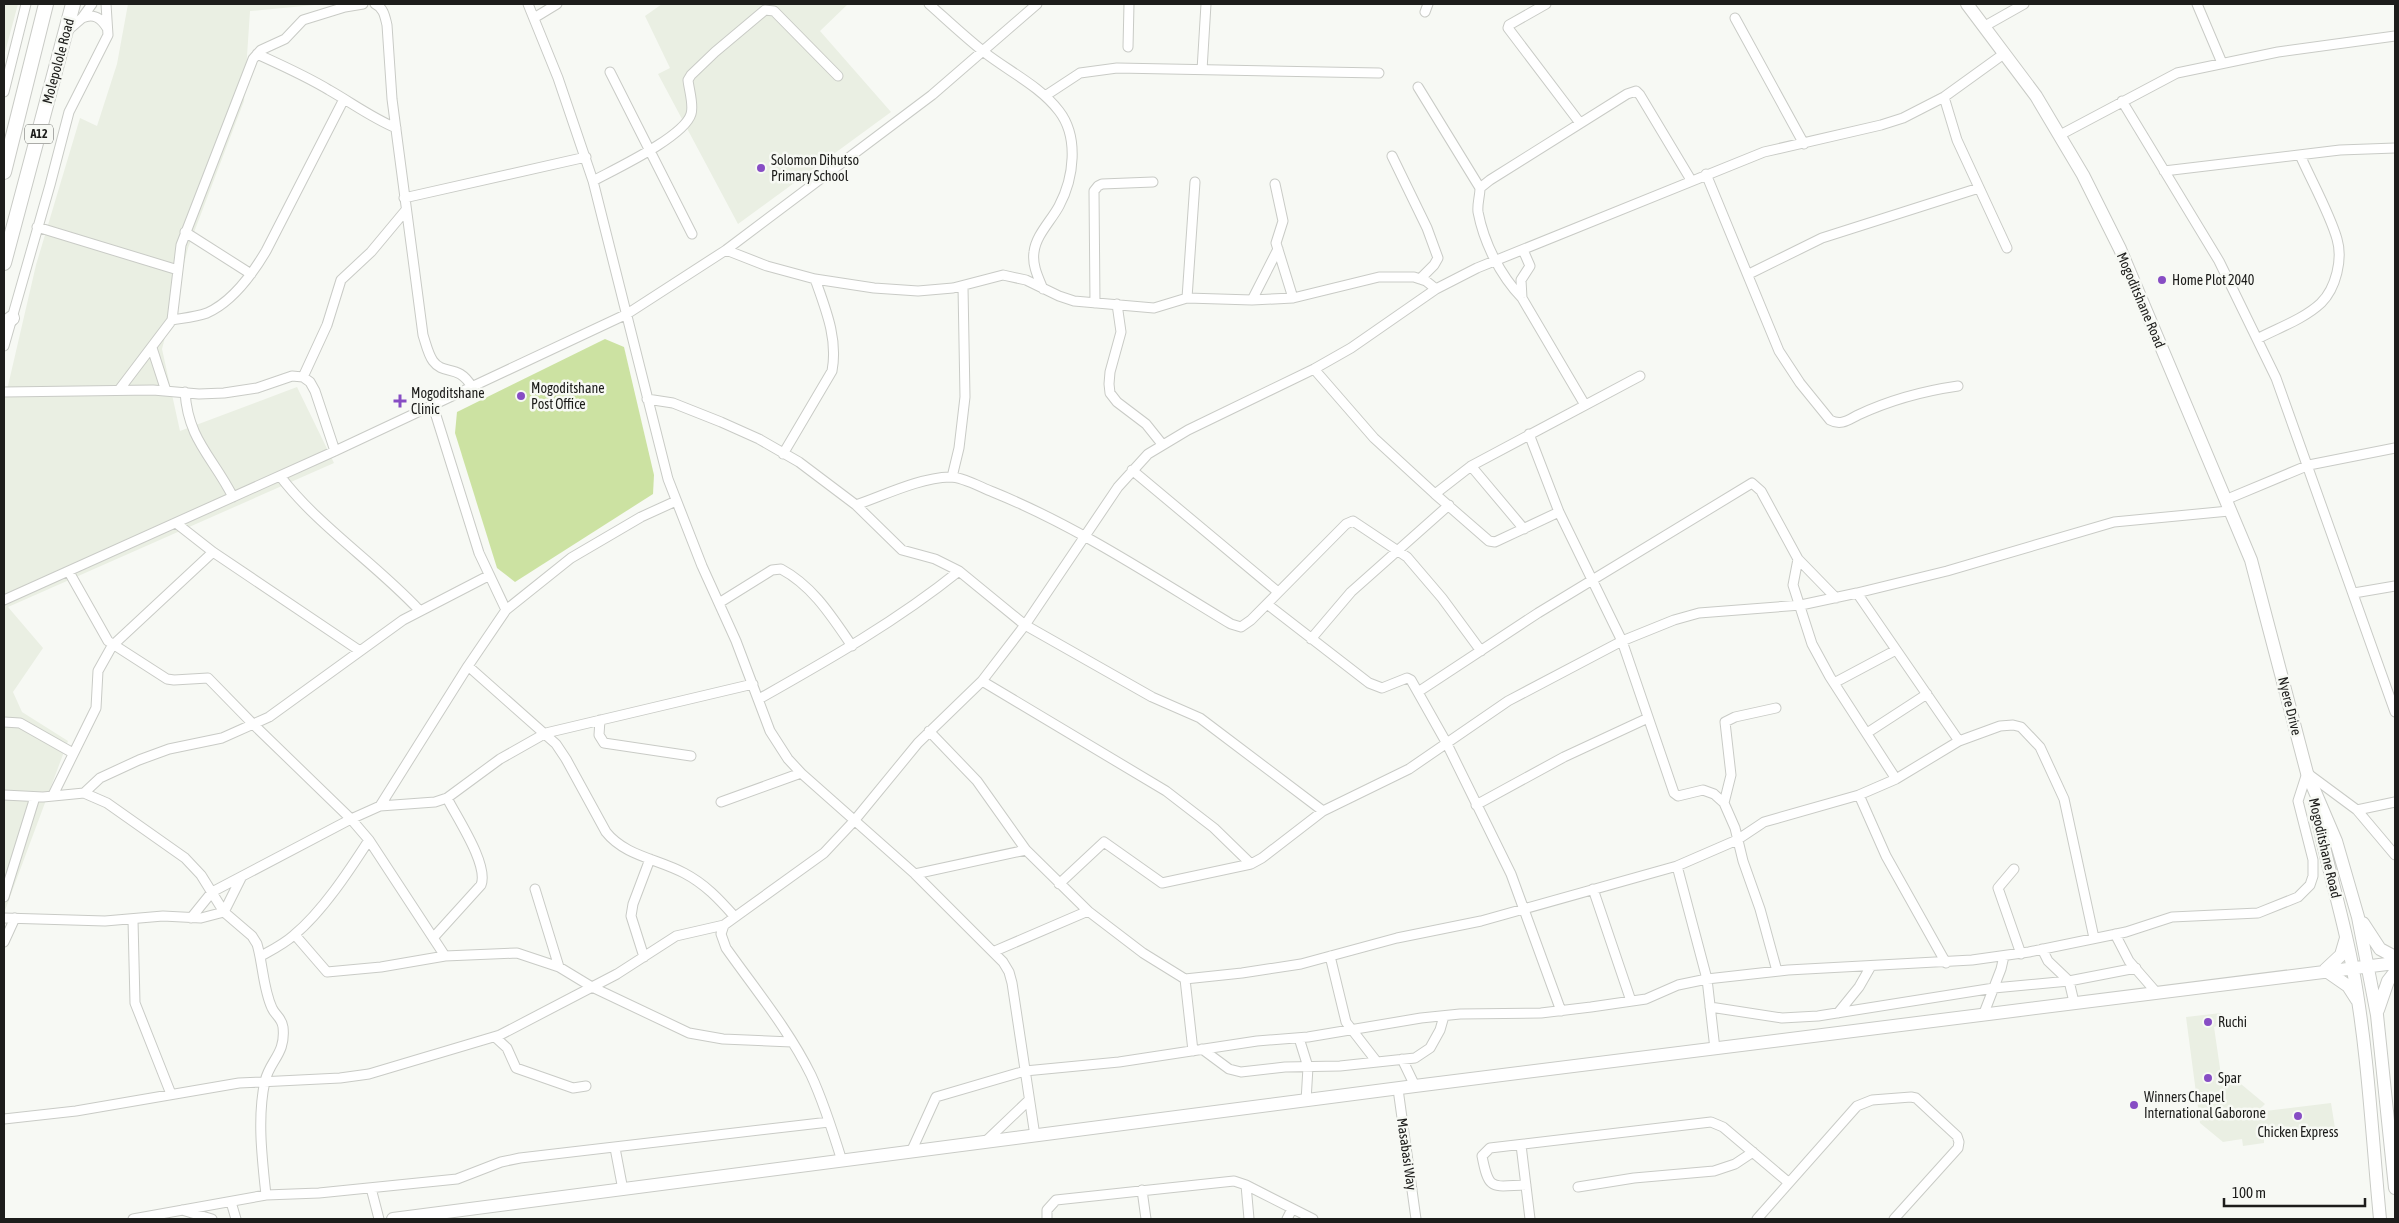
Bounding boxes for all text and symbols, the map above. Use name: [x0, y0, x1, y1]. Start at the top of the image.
street label: Molepolole Road: [39, 17, 77, 105]
road number: A12: [25, 125, 53, 144]
place label: Solomon Dihutso Primary School: [771, 152, 859, 184]
marker: Solomon Dihutso Primary School: [755, 162, 767, 174]
street label: Mogoditshane Road: [2114, 250, 2168, 350]
place label: Home Plot 2040: [2172, 272, 2255, 288]
marker: Home Plot 2040: [2156, 274, 2168, 286]
place label: Mogoditshane Post Office: [531, 380, 605, 412]
place label: Mogoditshane Clinic: [411, 385, 485, 417]
marker: Mogoditshane Post Office: [515, 390, 527, 402]
marker: Mogoditshane Clinic: [393, 394, 407, 408]
street label: Nyere Drive: [2275, 675, 2305, 737]
street label: Mogoditshane Road: [2306, 796, 2344, 900]
place label: Ruchi: [2218, 1014, 2247, 1030]
marker: Ruchi: [2202, 1016, 2214, 1028]
place label: Spar: [2218, 1070, 2242, 1086]
marker: Spar: [2202, 1072, 2214, 1084]
place label: Winners Chapel International Gaborone: [2144, 1089, 2266, 1121]
marker: Winners Chapel International Gaborone: [2128, 1099, 2140, 1111]
marker: Chicken Express: [2292, 1110, 2304, 1122]
street label: Masabasi Way: [1394, 1117, 1420, 1191]
place label: Chicken Express: [2257, 1124, 2339, 1140]
scale bar: [2224, 1176, 2365, 1208]
text: 100 m: [2232, 1184, 2266, 1201]

